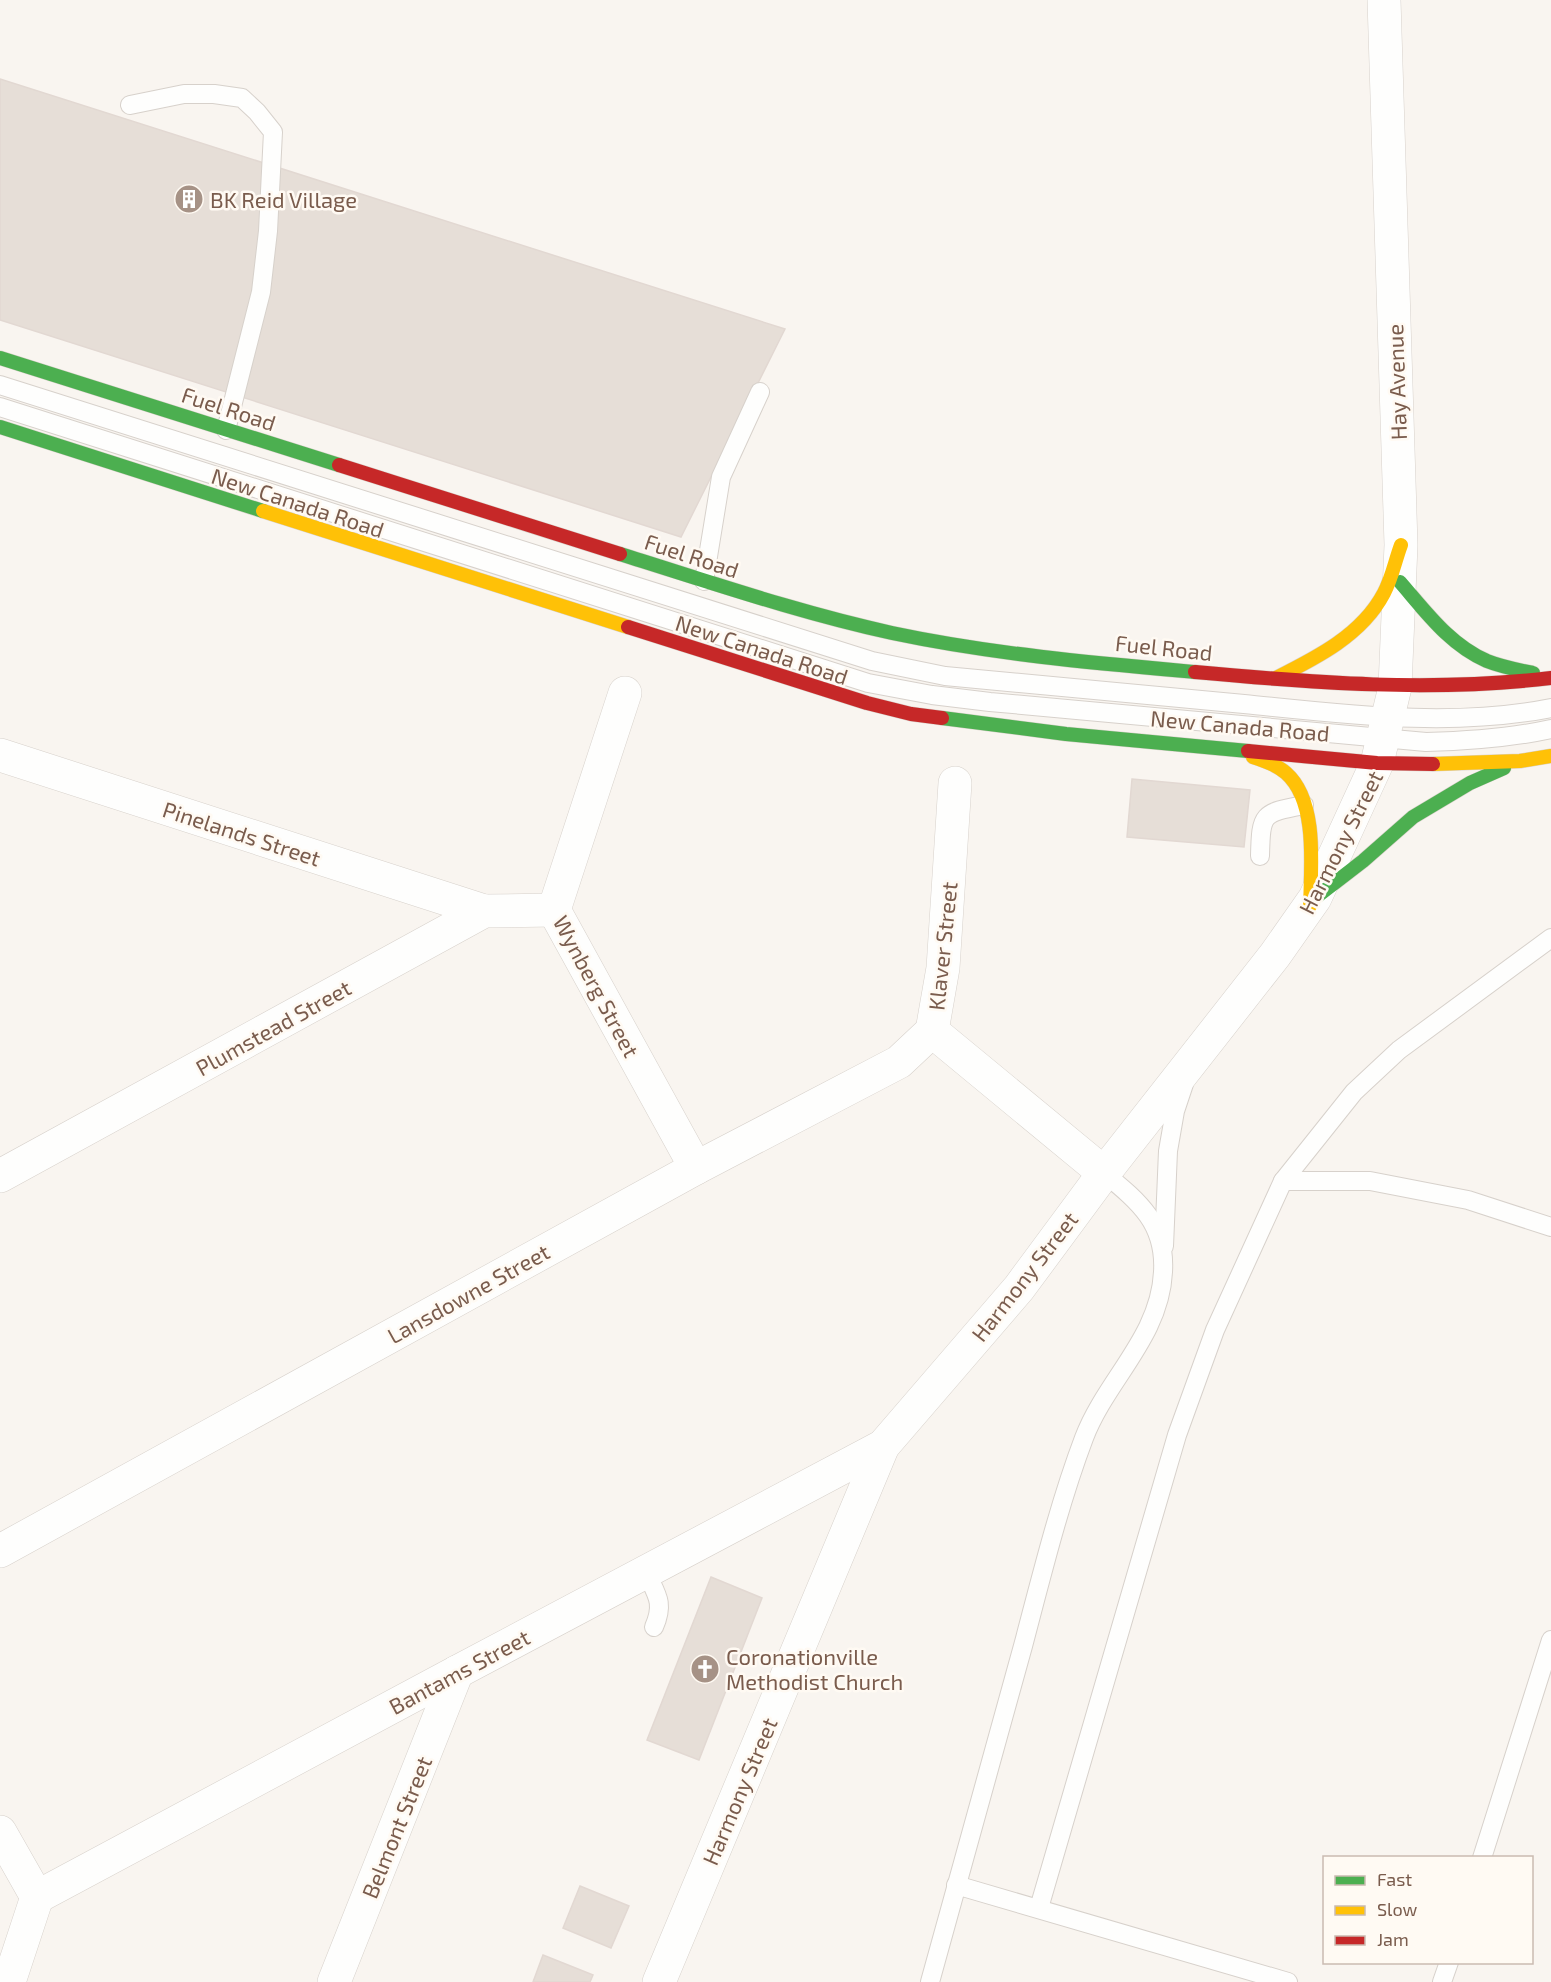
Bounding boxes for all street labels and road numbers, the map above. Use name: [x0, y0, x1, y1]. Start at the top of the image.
street label: Hay Avenue: [1381, 324, 1411, 440]
street label: Fuel Road: [179, 381, 279, 435]
street label: New Canada Road: [209, 462, 387, 542]
street label: Fuel Road: [642, 528, 742, 582]
street label: New Canada Road: [673, 609, 851, 689]
street label: Fuel Road: [1114, 629, 1214, 665]
street label: New Canada Road: [1149, 704, 1331, 746]
street label: Harmony Street: [1293, 766, 1387, 918]
street label: Pinelands Street: [160, 795, 324, 871]
street label: Klaver Street: [922, 880, 962, 1012]
street label: Wynberg Street: [549, 911, 645, 1061]
street label: Plumstead Street: [191, 974, 355, 1080]
street label: Harmony Street: [965, 1206, 1083, 1346]
street label: Lansdowne Street: [382, 1238, 554, 1348]
street label: Bantams Street: [384, 1623, 534, 1719]
street label: Harmony Street: [696, 1713, 782, 1869]
street label: Belmont Street: [356, 1752, 436, 1902]

